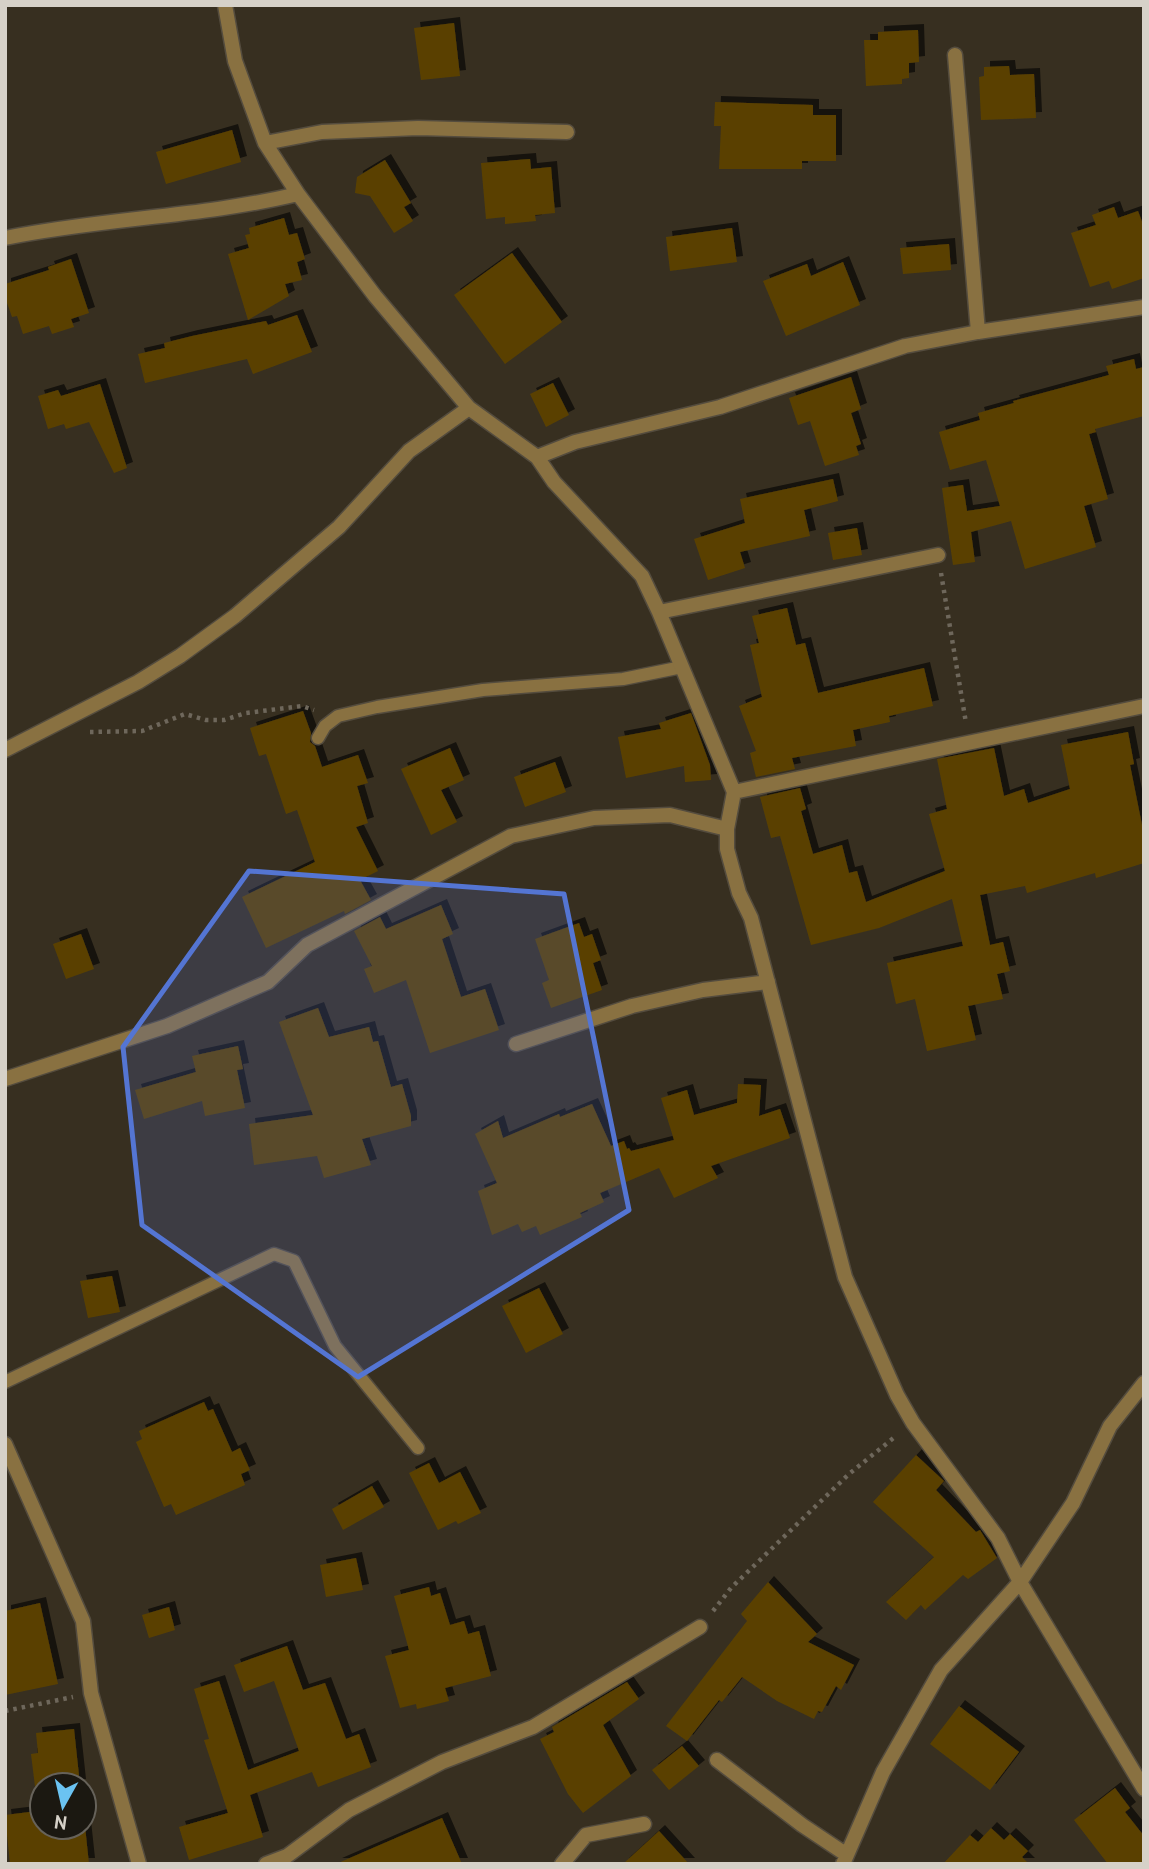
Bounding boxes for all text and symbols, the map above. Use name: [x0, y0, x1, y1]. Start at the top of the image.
north arrow: [28, 1771, 98, 1841]
text: N: [53, 1810, 68, 1836]

